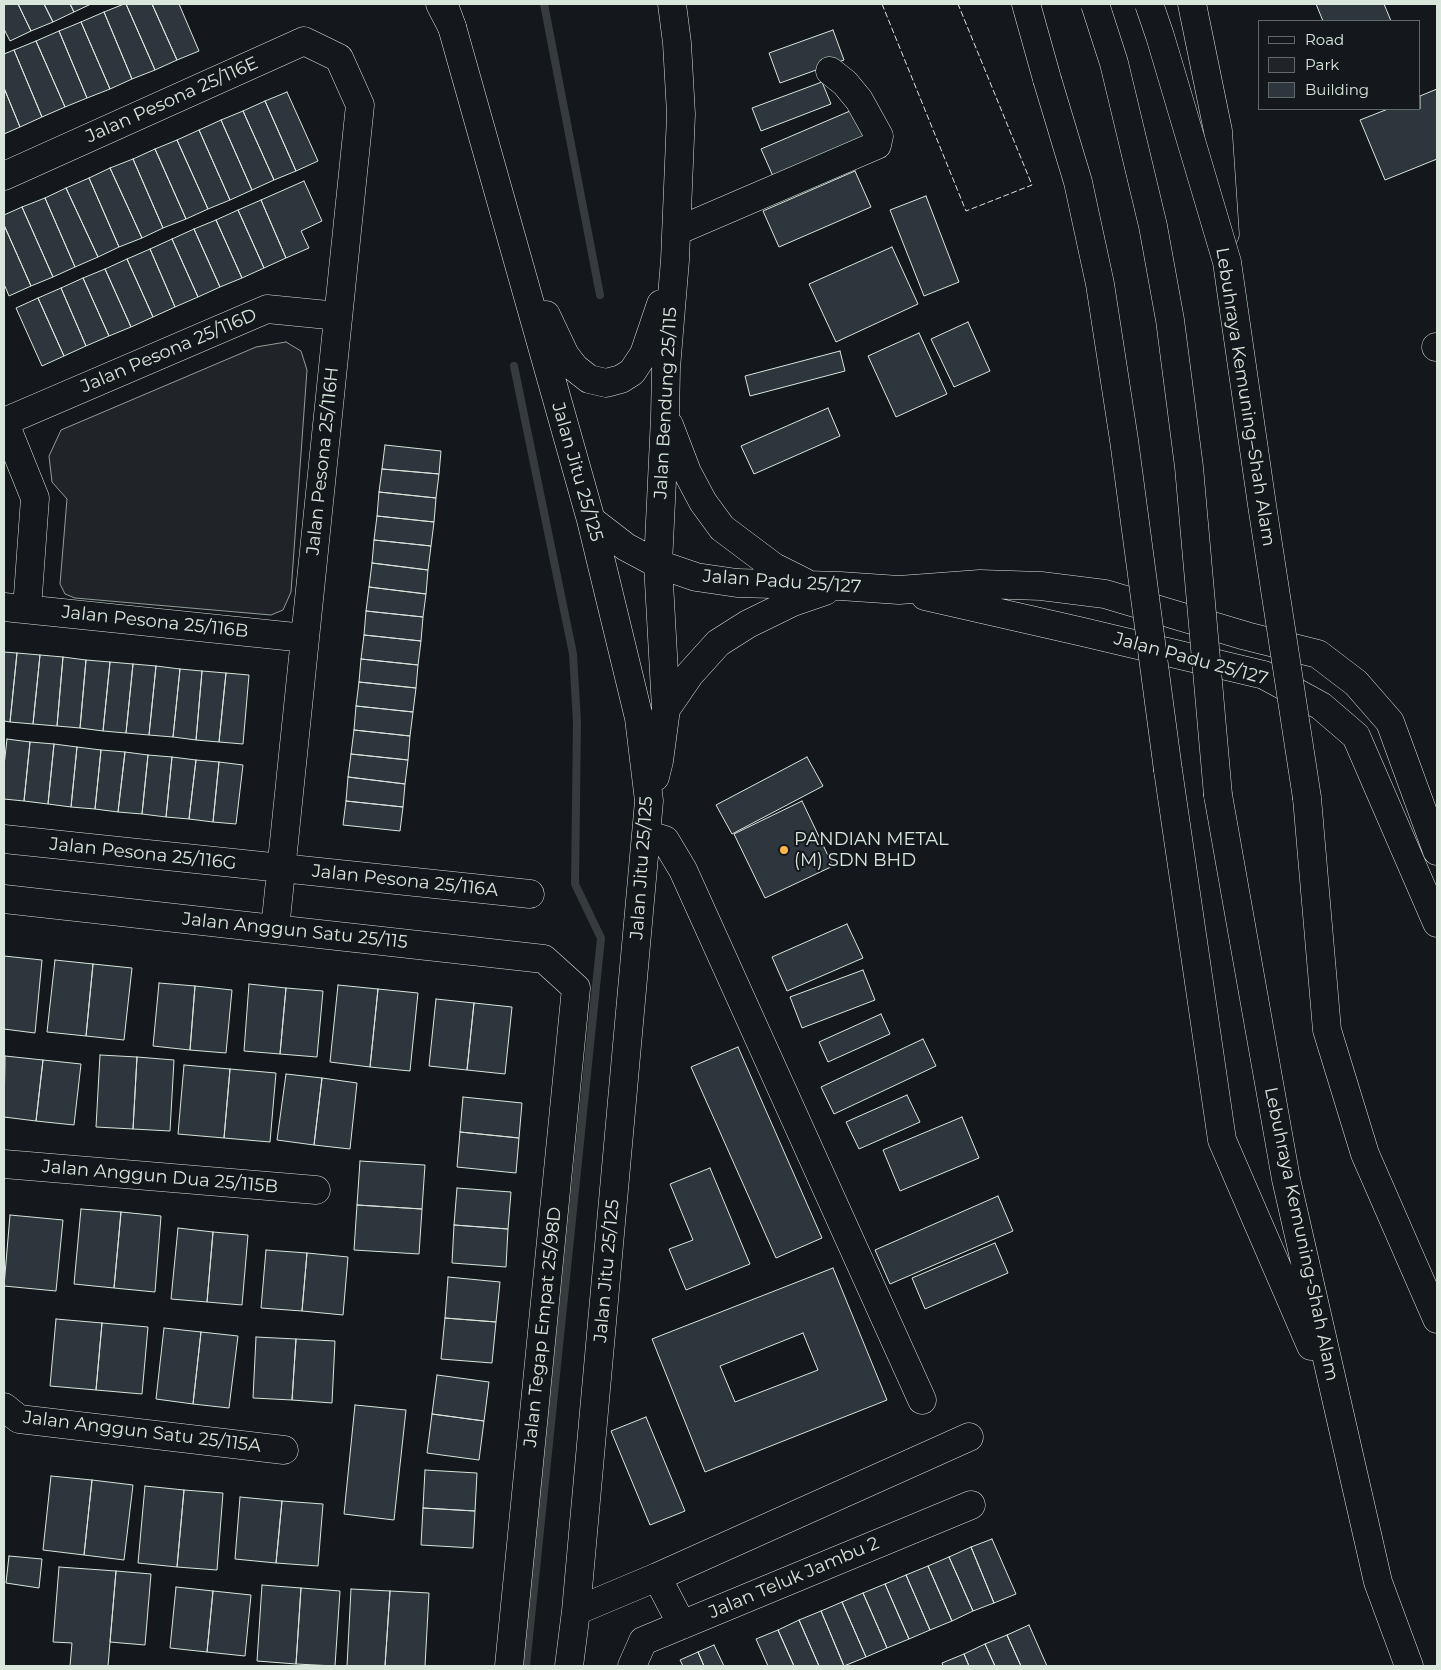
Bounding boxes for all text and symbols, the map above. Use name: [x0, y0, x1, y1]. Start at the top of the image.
legend: [1258, 20, 1421, 110]
text: Road: [1305, 30, 1344, 49]
street label: Jalan Pesona 25/116E: [83, 52, 261, 148]
text: Park: [1305, 55, 1339, 74]
text: Building: [1305, 80, 1369, 99]
street label: Lebuhraya Kemuning–Shah Alam: [1211, 246, 1279, 548]
street label: Jalan Pesona 25/116D: [78, 304, 260, 398]
street label: Jalan Bendung 25/115: [650, 306, 682, 500]
street label: Jalan Pesona 25/116H: [302, 366, 344, 556]
street label: Jalan Jitu 25/125: [547, 400, 607, 544]
street label: Jalan Padu 25/127: [702, 566, 862, 598]
street label: Jalan Pesona 25/116B: [61, 601, 249, 643]
street label: Jalan Padu 25/127: [1112, 628, 1270, 690]
street label: Jalan Jitu 25/125: [626, 796, 658, 940]
place label: PANDIAN METAL (M) SDN BHD: [794, 829, 949, 872]
street label: Jalan Pesona 25/116G: [48, 833, 238, 875]
marker: PANDIAN METAL (M) SDN BHD: [778, 844, 790, 856]
street label: Jalan Pesona 25/116A: [311, 860, 499, 902]
street label: Jalan Anggun Satu 25/115: [181, 908, 409, 954]
street label: Lebuhraya Kemuning-Shah Alam: [1259, 1085, 1343, 1383]
street label: Jalan Anggun Dua 25/115B: [41, 1156, 279, 1198]
street label: Jalan Jitu 25/125: [590, 1198, 624, 1344]
street label: Jalan Tegap Empat 25/98D: [520, 1206, 566, 1448]
street label: Jalan Anggun Satu 25/115A: [22, 1407, 262, 1457]
street label: Jalan Teluk Jambu 2: [706, 1532, 882, 1624]

